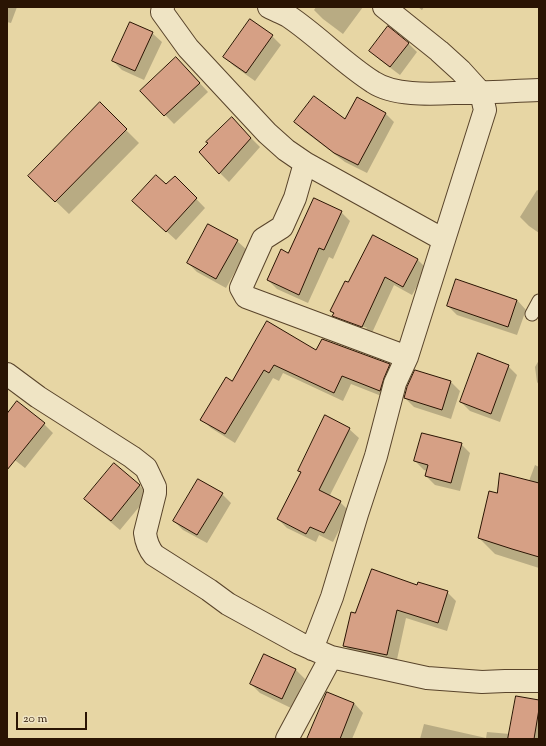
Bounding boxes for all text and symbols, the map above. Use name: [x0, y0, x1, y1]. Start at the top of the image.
scale bar: [18, 704, 89, 730]
text: 20 m: [23, 710, 47, 728]

